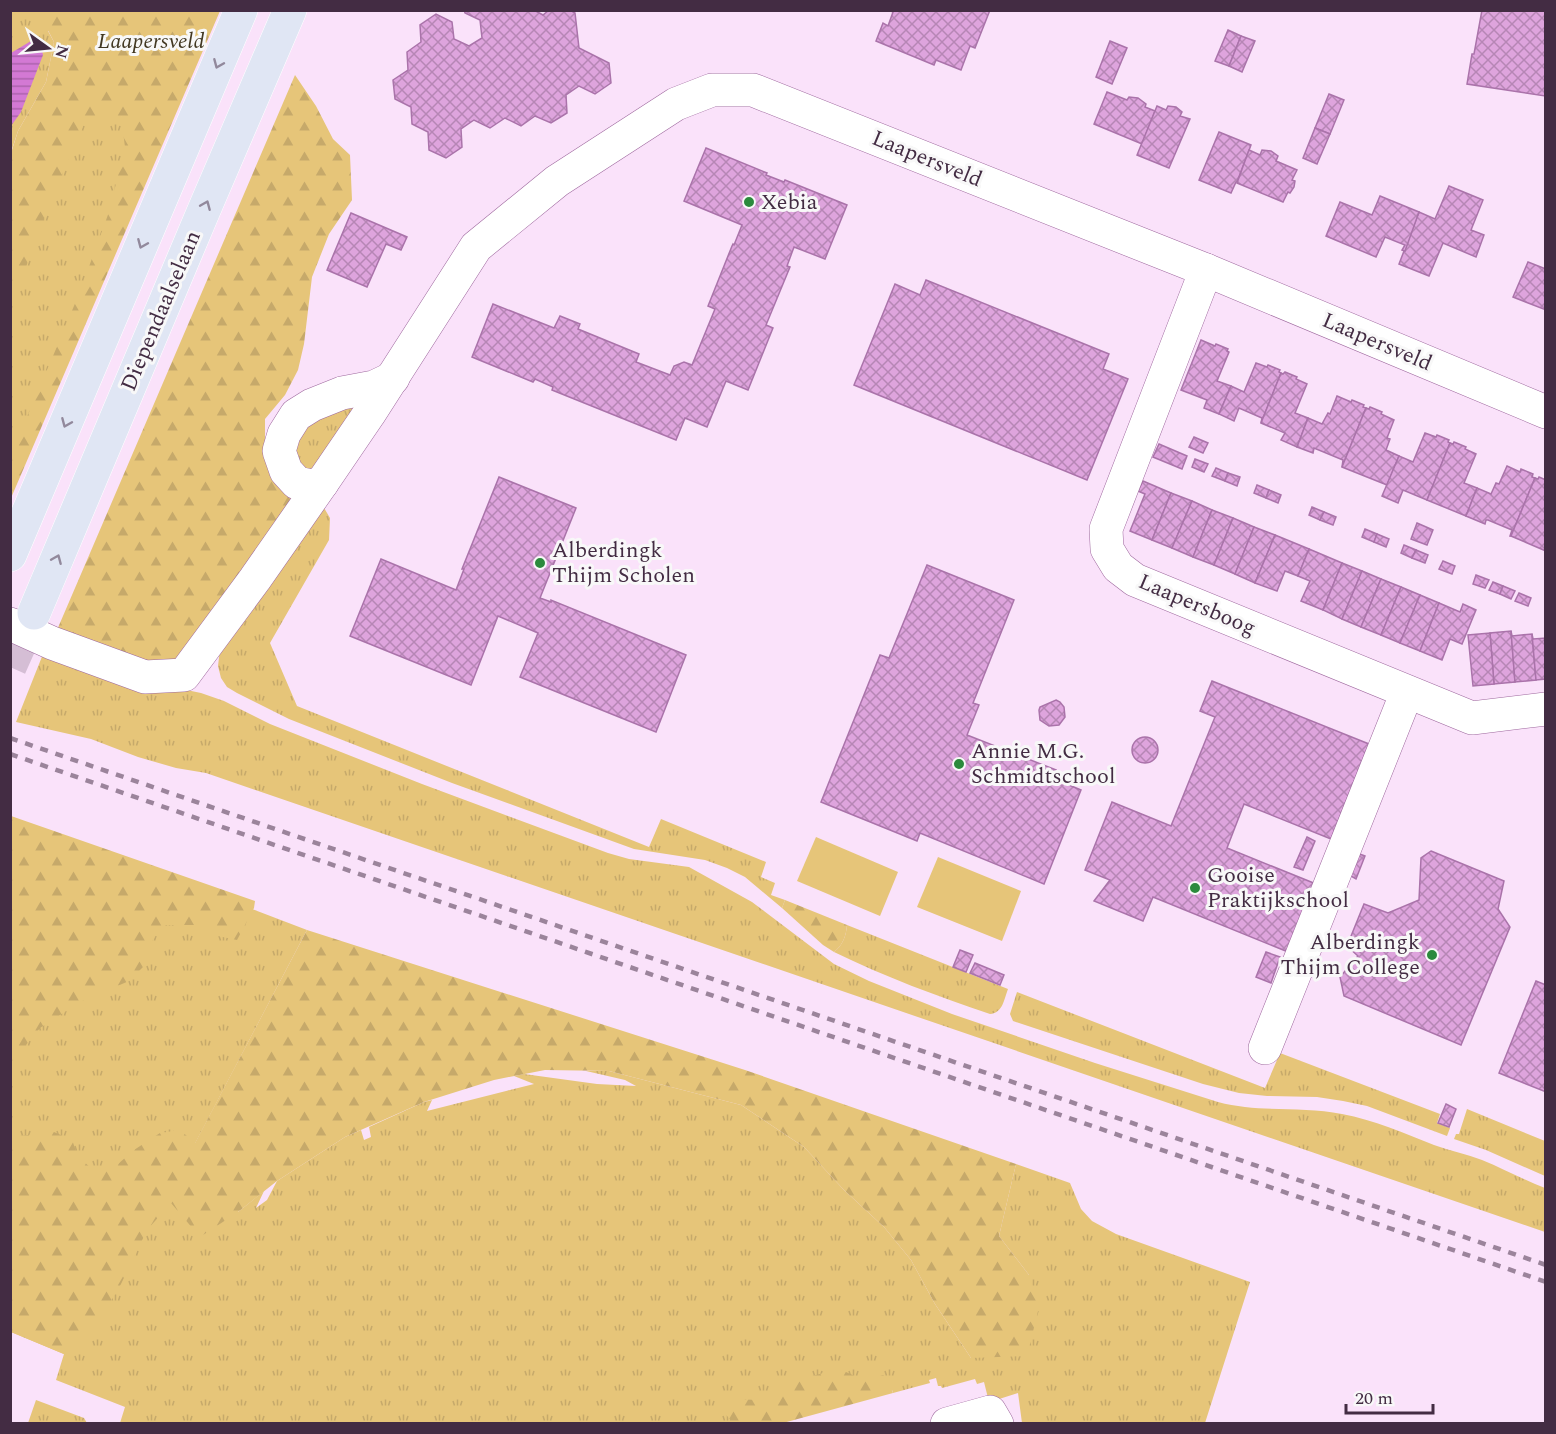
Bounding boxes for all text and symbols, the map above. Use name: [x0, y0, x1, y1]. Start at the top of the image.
north arrow: [18, 18, 78, 78]
park label: Laapersveld: [97, 25, 205, 58]
text: N: [48, 42, 75, 61]
one-way arrow: [213, 58, 225, 69]
street label: Laapersveld: [867, 122, 987, 196]
place label: Xebia: [761, 186, 818, 219]
marker: Xebia: [742, 195, 756, 209]
one-way arrow: [199, 200, 211, 211]
street label: Diependaalselaan: [112, 226, 210, 396]
one-way arrow: [137, 238, 149, 249]
street label: Laapersveld: [1317, 304, 1437, 380]
one-way arrow: [61, 417, 73, 428]
place label: Alberdingk Thijm Scholen: [552, 534, 695, 592]
one-way arrow: [50, 554, 62, 565]
marker: Alberdingk Thijm Scholen: [533, 556, 547, 570]
street label: Laapersboog: [1133, 565, 1261, 645]
place label: Annie M.G. Schmidtschool: [971, 735, 1115, 793]
marker: Annie M.G. Schmidtschool: [952, 757, 966, 771]
place label: Gooise Praktijkschool: [1207, 859, 1349, 917]
marker: Gooise Praktijkschool: [1188, 881, 1202, 895]
place label: Alberdingk Thijm College: [1280, 926, 1420, 984]
marker: Alberdingk Thijm College: [1425, 948, 1439, 962]
scale bar: [1346, 1377, 1433, 1415]
text: 20 m: [1355, 1385, 1393, 1412]

